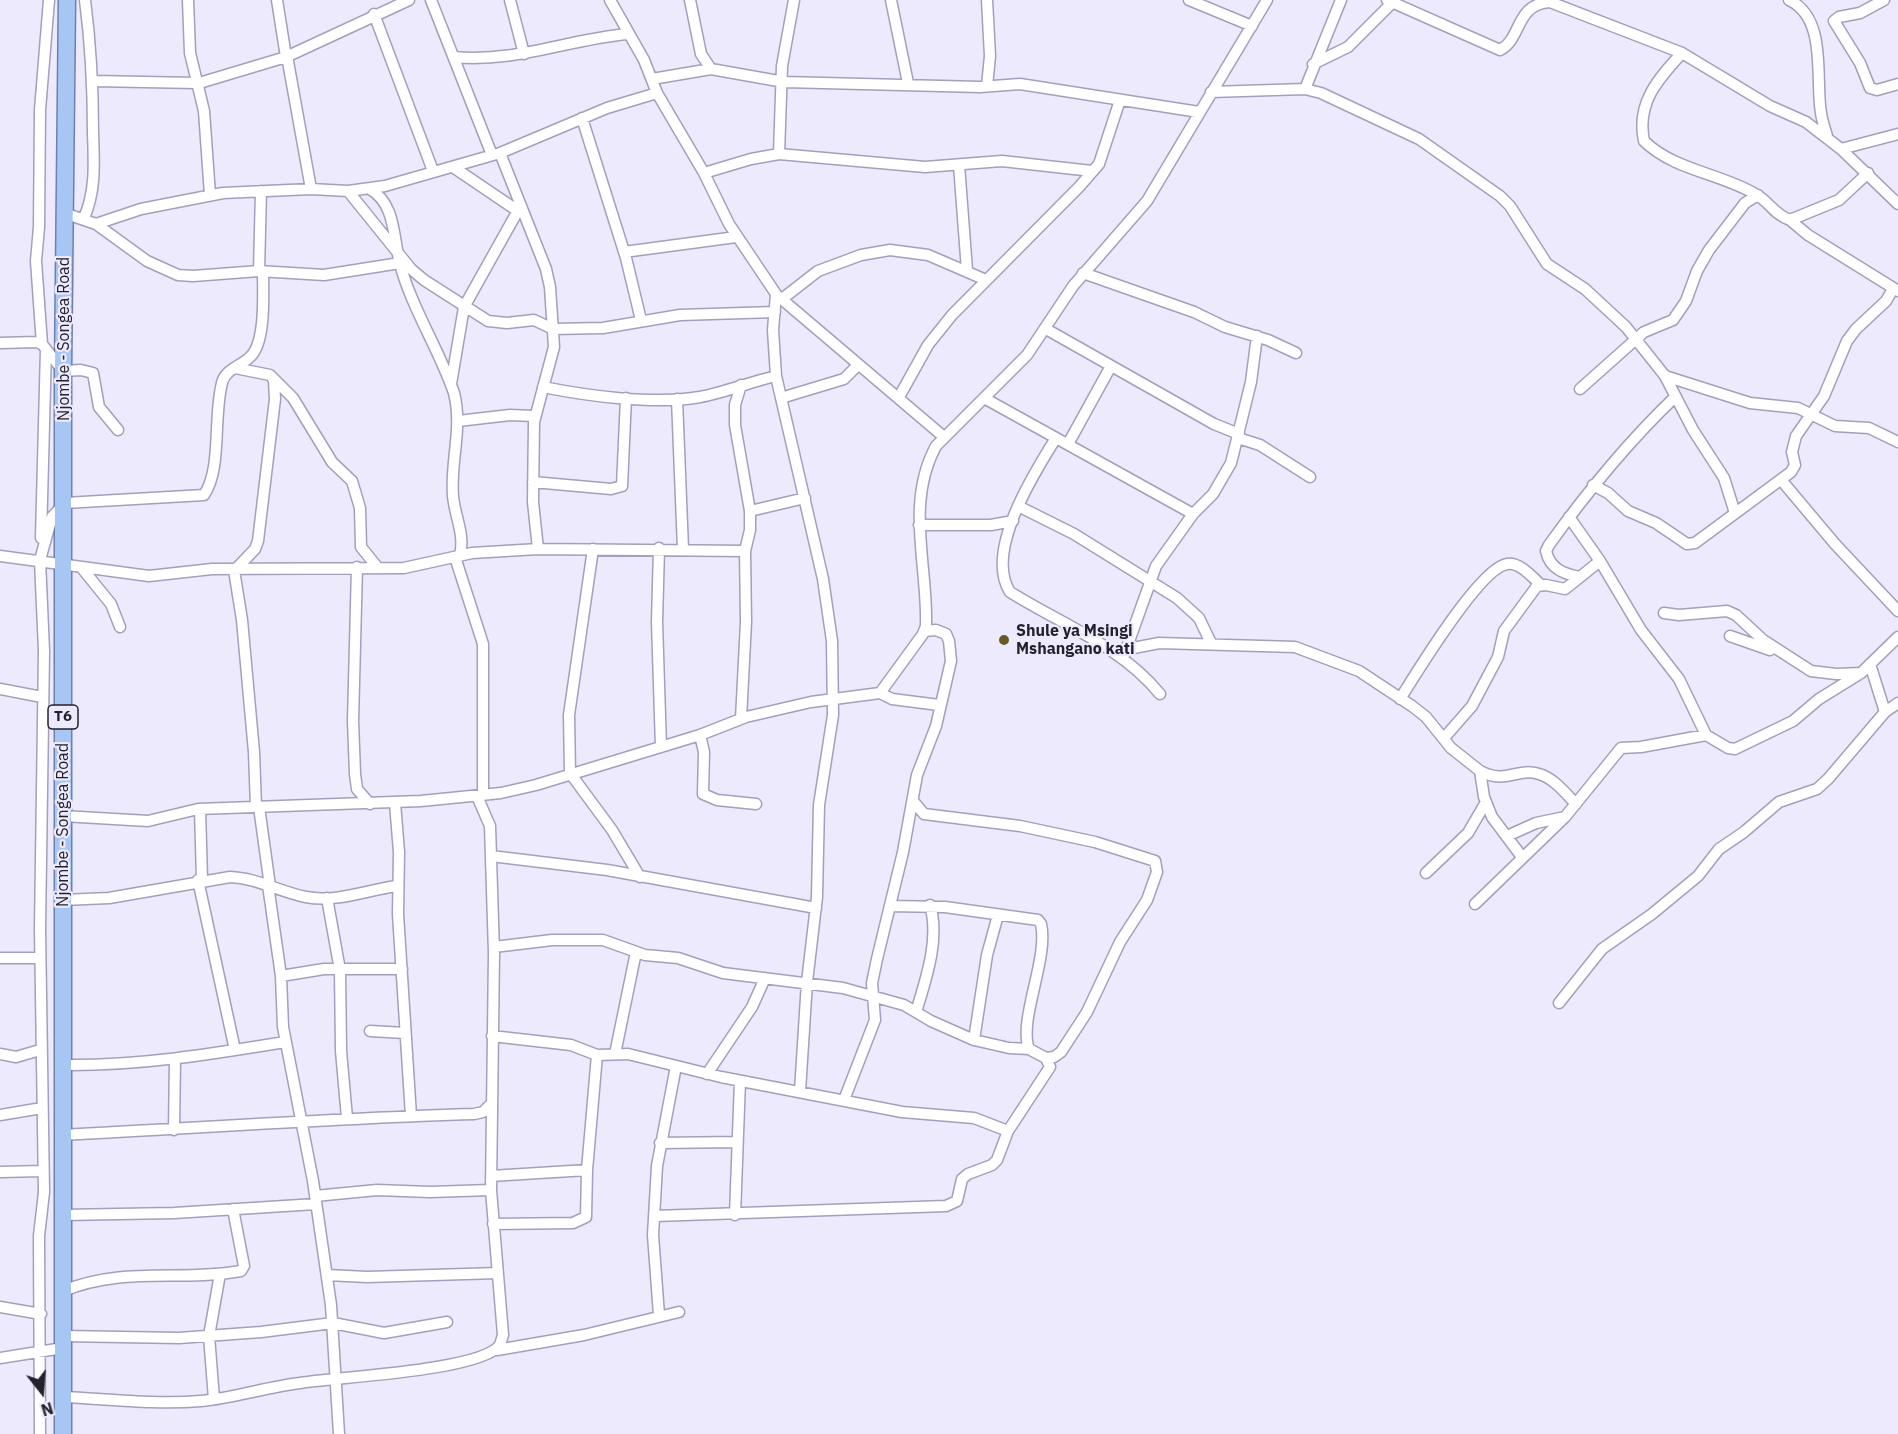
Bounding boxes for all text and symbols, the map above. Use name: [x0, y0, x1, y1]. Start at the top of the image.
street label: Njombe - Songea Road: [54, 257, 74, 421]
place label: Shule ya Msingi Mshangano kati: [1016, 621, 1135, 659]
marker: Shule ya Msingi Mshangano kati: [997, 633, 1011, 647]
road number: T6: [48, 705, 78, 729]
street label: Njombe - Songea Road: [53, 743, 73, 907]
north arrow: [12, 1362, 72, 1422]
text: N: [39, 1398, 56, 1420]

